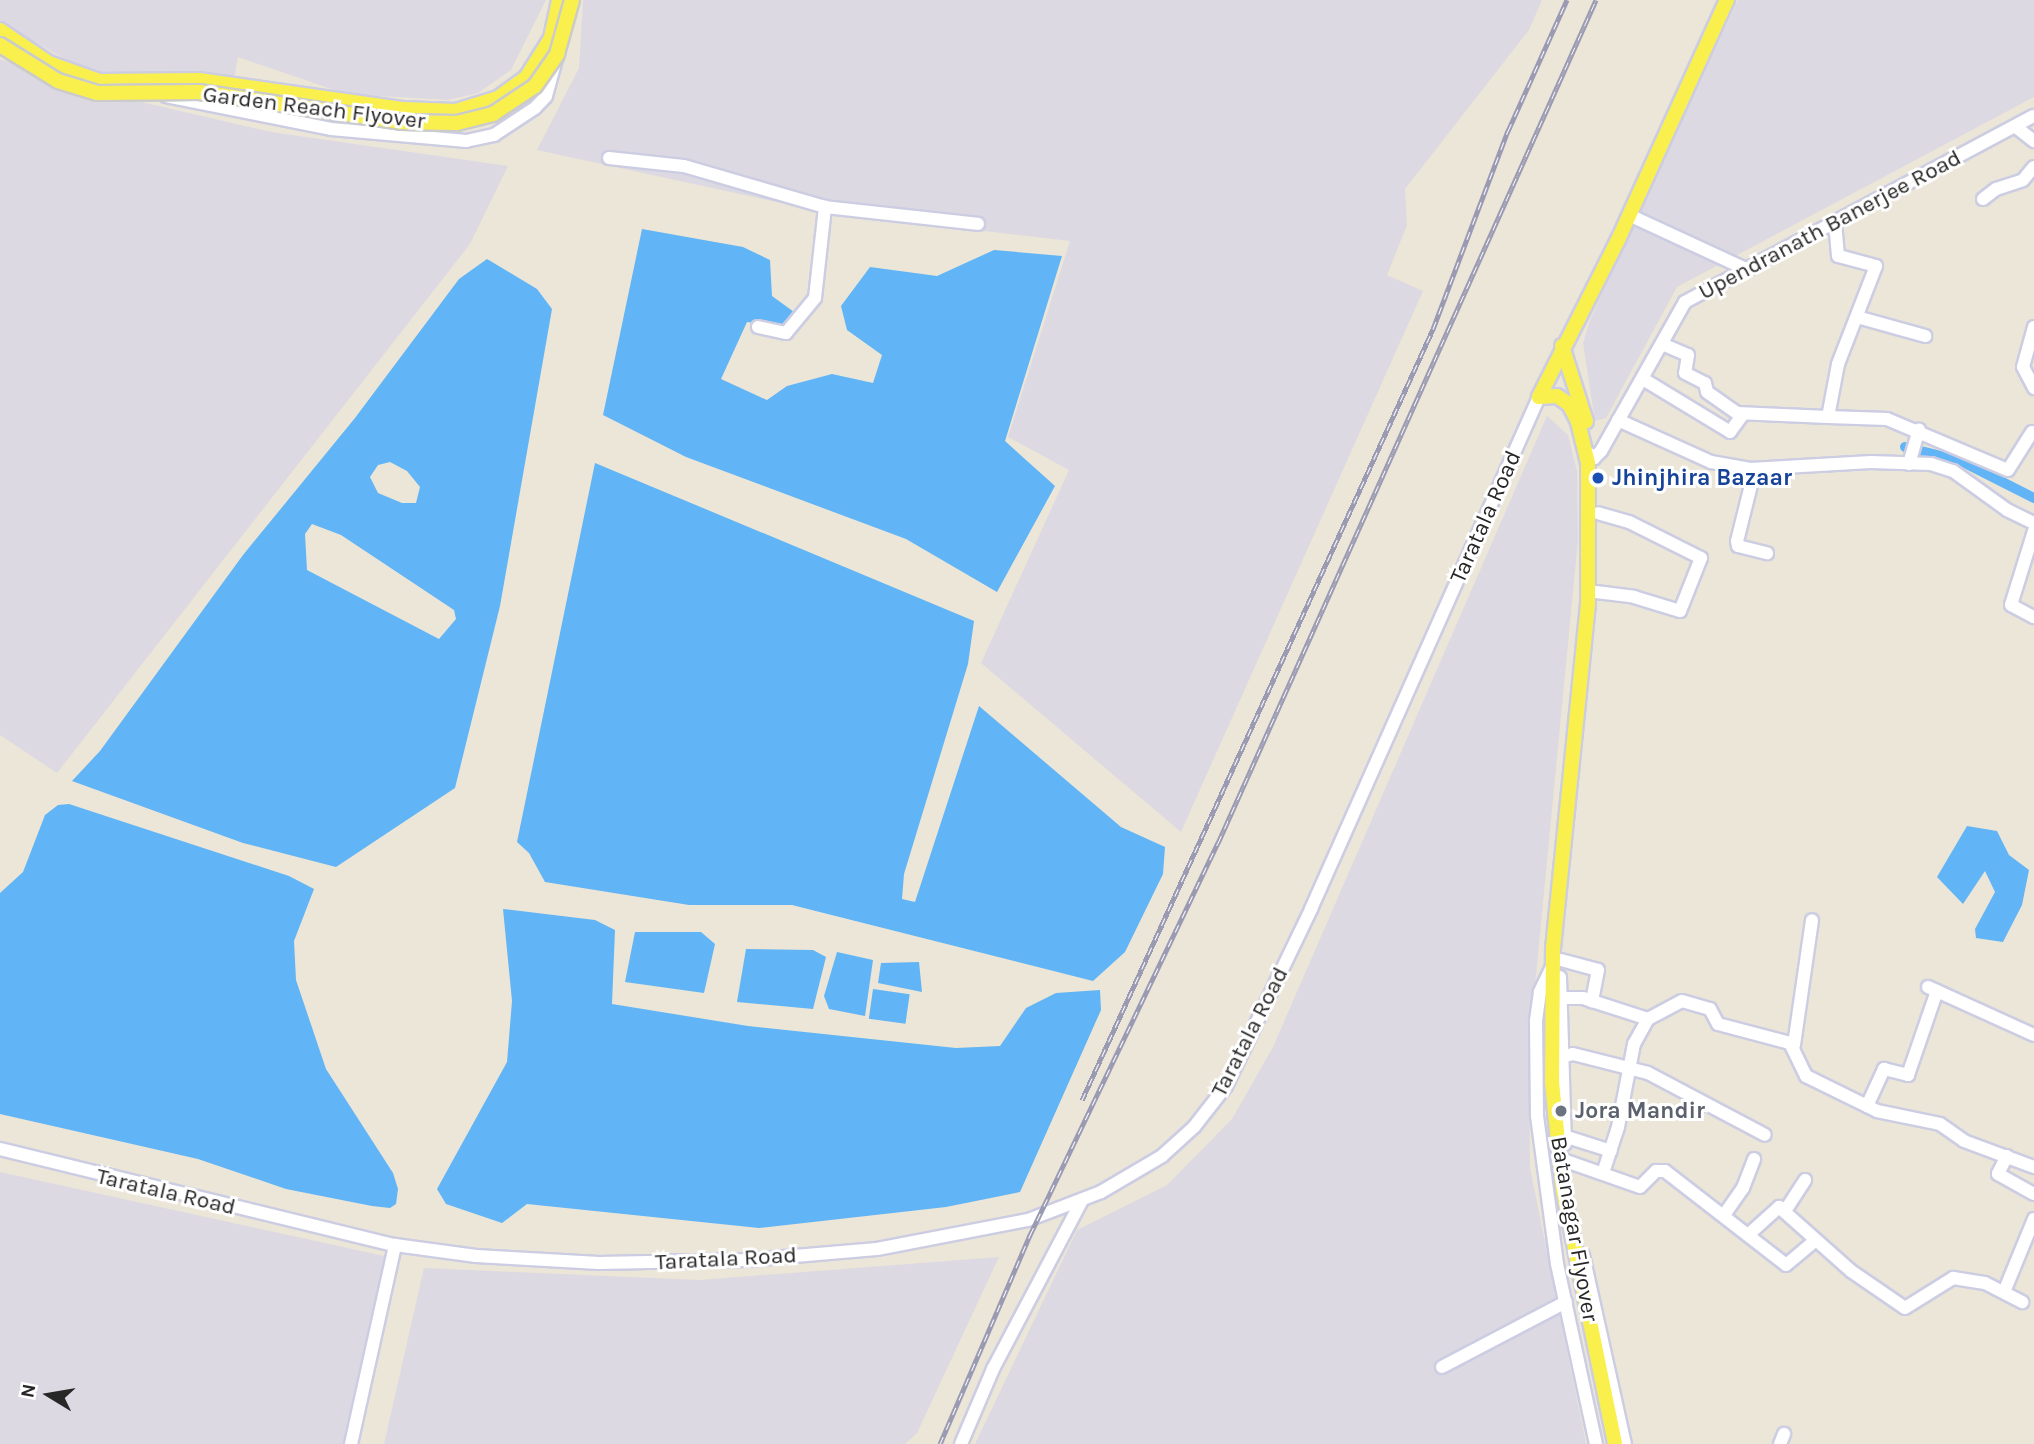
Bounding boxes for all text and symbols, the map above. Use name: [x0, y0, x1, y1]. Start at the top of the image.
street label: Garden Reach Flyover: [201, 81, 427, 135]
street label: Upendranath Banerjee Road: [1694, 144, 1966, 306]
street label: Taratala Road: [1445, 447, 1527, 587]
place label: Jhinjhira Bazaar: [1612, 464, 1792, 492]
marker: Jhinjhira Bazaar: [1590, 470, 1606, 486]
street label: Taratala Road: [1205, 962, 1295, 1102]
place label: Jora Mandir: [1575, 1097, 1705, 1125]
marker: Jora Mandir: [1553, 1103, 1569, 1119]
street label: Batanagar Flyover: [1544, 1134, 1604, 1324]
street label: Taratala Road: [94, 1163, 238, 1221]
street label: Taratala Road: [654, 1242, 798, 1276]
north arrow: [14, 1360, 84, 1430]
text: N: [16, 1382, 40, 1400]

